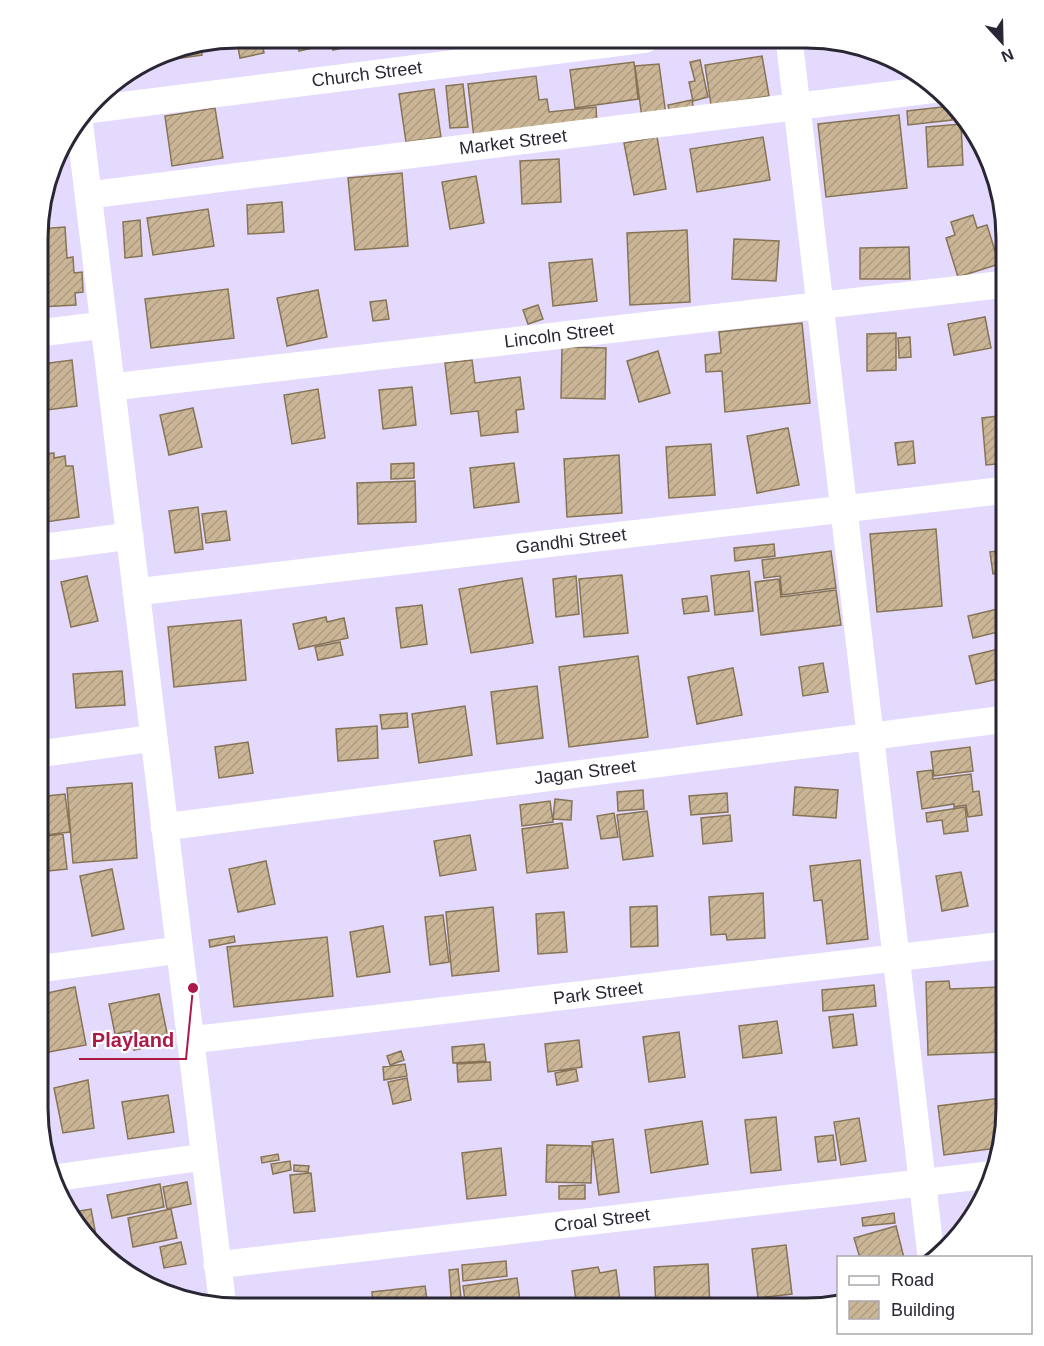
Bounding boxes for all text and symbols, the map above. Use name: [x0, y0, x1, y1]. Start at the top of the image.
north arrow: [972, 12, 1032, 72]
text: N: [999, 45, 1016, 65]
street label: Church Street: [311, 57, 423, 91]
street label: Market Street: [458, 125, 568, 159]
street label: Lincoln Street: [503, 318, 615, 352]
street label: Gandhi Street: [515, 524, 627, 558]
street label: Jagan Street: [533, 756, 637, 788]
street label: Park Street: [552, 978, 644, 1008]
callout: Playland: [79, 1021, 186, 1059]
text: Playland: [92, 1029, 174, 1051]
street label: Croal Street: [553, 1204, 651, 1236]
legend: [837, 1256, 1032, 1334]
text: Road: [891, 1270, 934, 1290]
text: Building: [891, 1300, 955, 1320]

